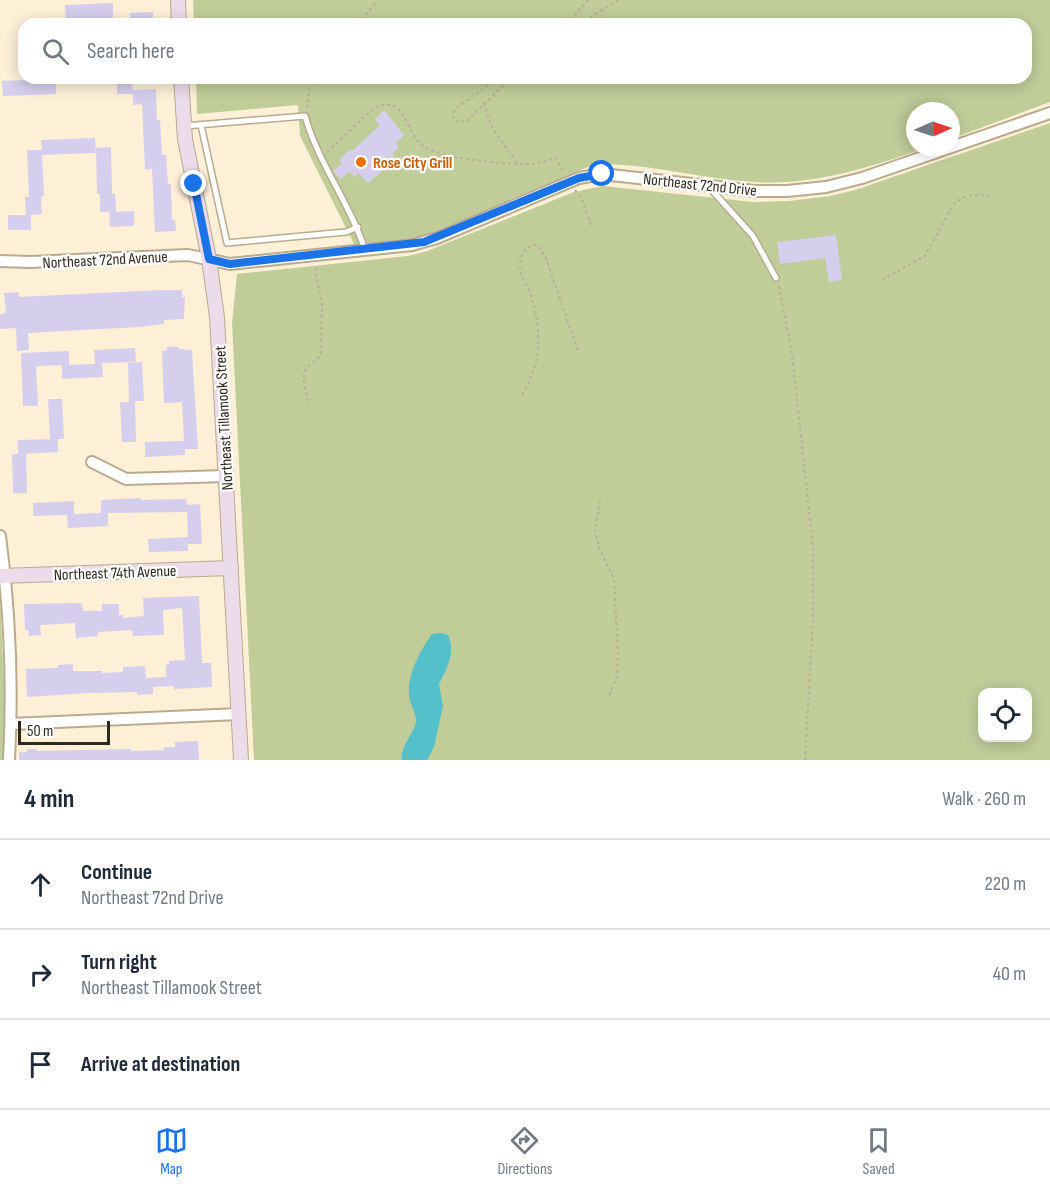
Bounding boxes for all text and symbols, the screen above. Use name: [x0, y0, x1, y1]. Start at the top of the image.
search box: [18, 18, 1032, 84]
icon: search: [39, 35, 72, 68]
text: Search here: [87, 38, 174, 65]
north arrow: [906, 102, 960, 156]
place label: Rose City Grill: [373, 154, 452, 173]
marker: Rose City Grill: [354, 155, 368, 169]
route start: [588, 160, 614, 186]
route end: [180, 170, 206, 196]
street label: Northeast 72nd Drive: [642, 170, 758, 201]
street label: Northeast 72nd Avenue: [42, 248, 168, 273]
street label: Northeast Tillamook Street: [211, 345, 238, 491]
street label: Northeast 74th Avenue: [53, 562, 177, 585]
map controls: [978, 688, 1032, 742]
button: locate: [978, 688, 1032, 742]
scale bar: [18, 718, 110, 746]
text: 50 m: [27, 722, 53, 741]
text: 4 min: [24, 784, 74, 815]
text: Walk · 260 m: [942, 787, 1026, 811]
text: Continue: [81, 859, 152, 886]
icon: ahead: [24, 868, 57, 901]
text: 220 m: [985, 872, 1026, 896]
text: Northeast 72nd Drive: [81, 886, 224, 910]
text: Turn right: [81, 949, 157, 976]
icon: right: [24, 958, 57, 991]
text: 40 m: [993, 962, 1026, 986]
text: Northeast Tillamook Street: [81, 976, 262, 1000]
icon: arrive: [24, 1048, 57, 1081]
text: Arrive at destination: [81, 1051, 240, 1078]
tab: Map: [155, 1124, 188, 1179]
tab: Directions: [497, 1124, 553, 1179]
tab: Saved: [862, 1124, 895, 1179]

